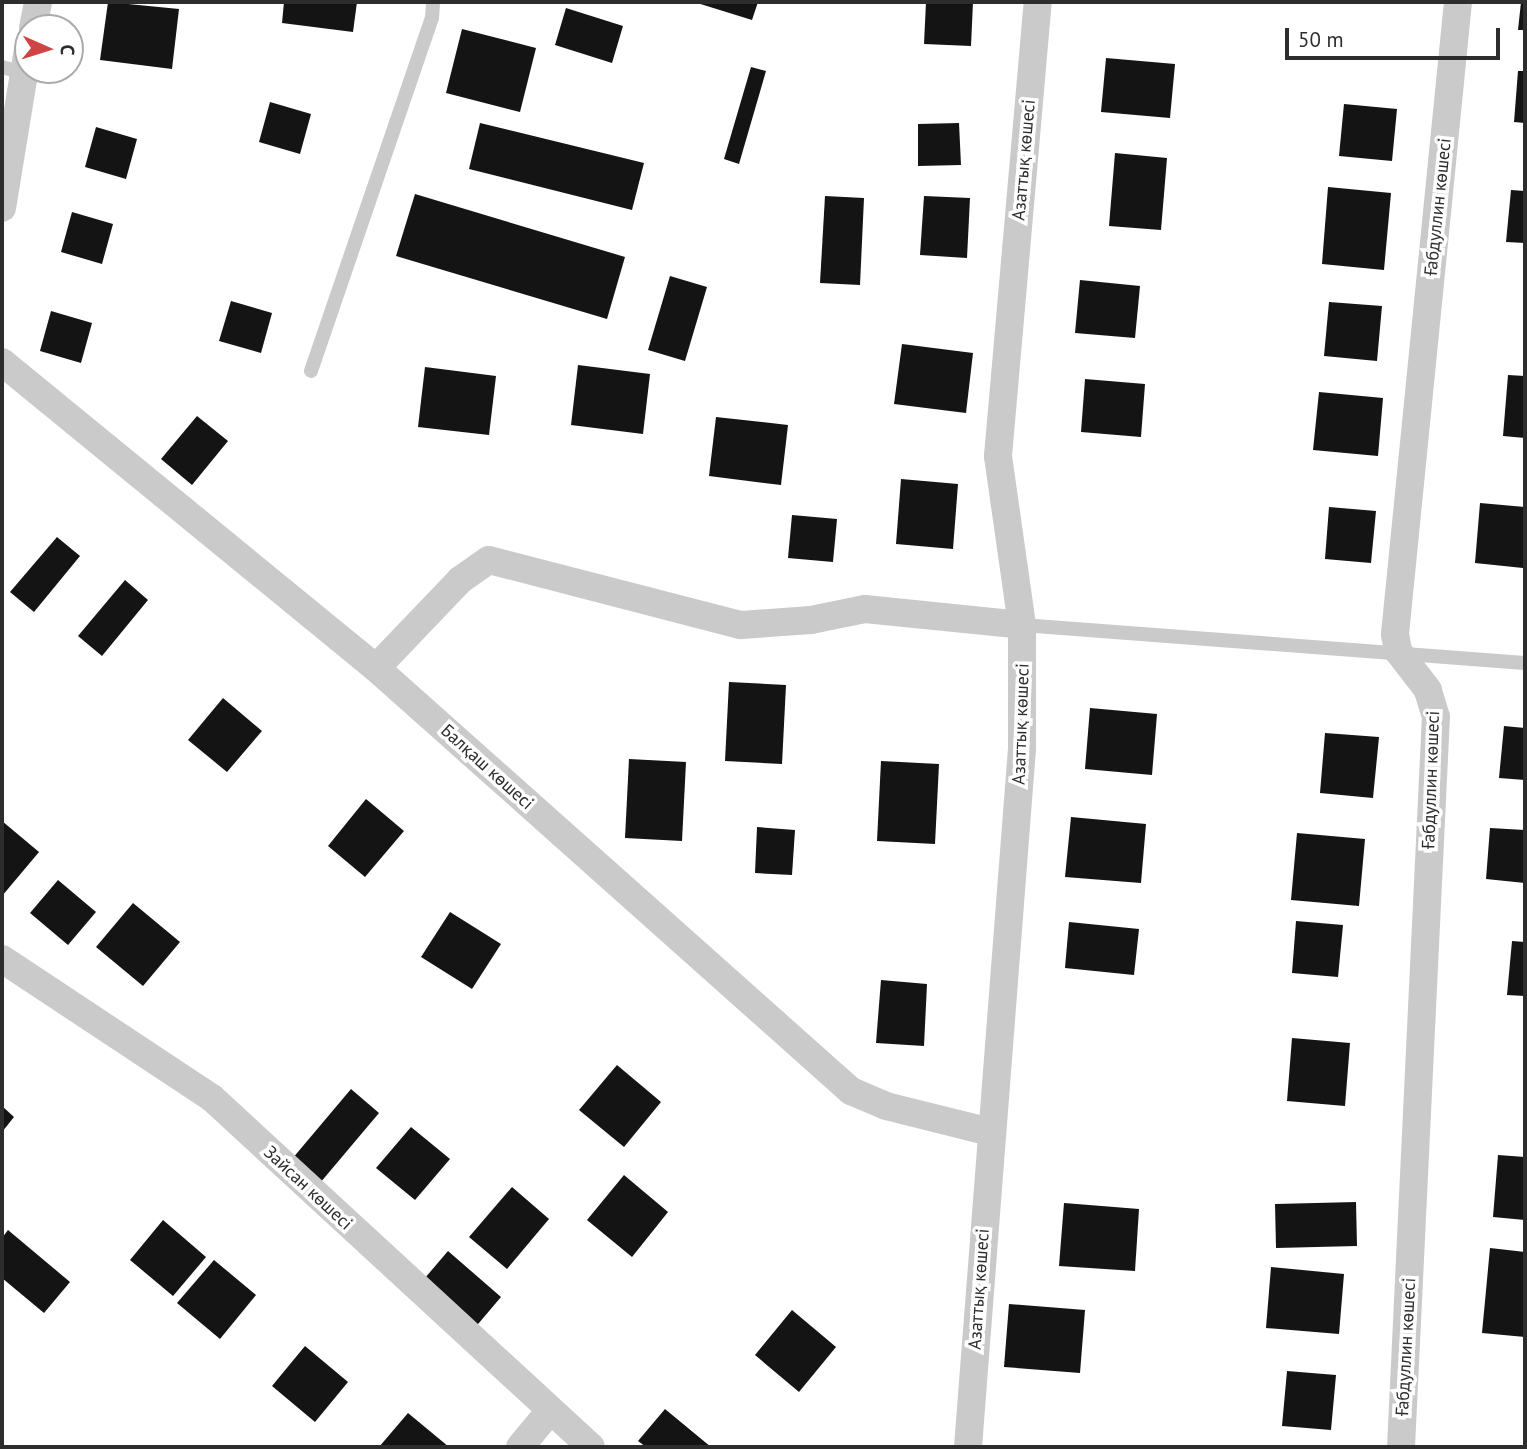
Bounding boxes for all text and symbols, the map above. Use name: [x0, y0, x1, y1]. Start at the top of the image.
north arrow: [14, 14, 84, 84]
scale bar: [1289, 14, 1504, 58]
text: 50 m: [1298, 26, 1344, 53]
text: С: [56, 44, 80, 56]
street label: Азаттық көшесі: [1008, 99, 1040, 221]
street label: Ғабдуллин көшесі: [1420, 137, 1456, 277]
street label: Азаттық көшесі: [1008, 663, 1034, 785]
street label: Ғабдуллин көшесі: [1418, 710, 1444, 850]
street label: Балқаш көшесі: [436, 720, 538, 814]
street label: Зайсан көшесі: [259, 1141, 357, 1235]
street label: Азаттық көшесі: [964, 1228, 994, 1350]
street label: Ғабдуллин көшесі: [1392, 1277, 1420, 1417]

